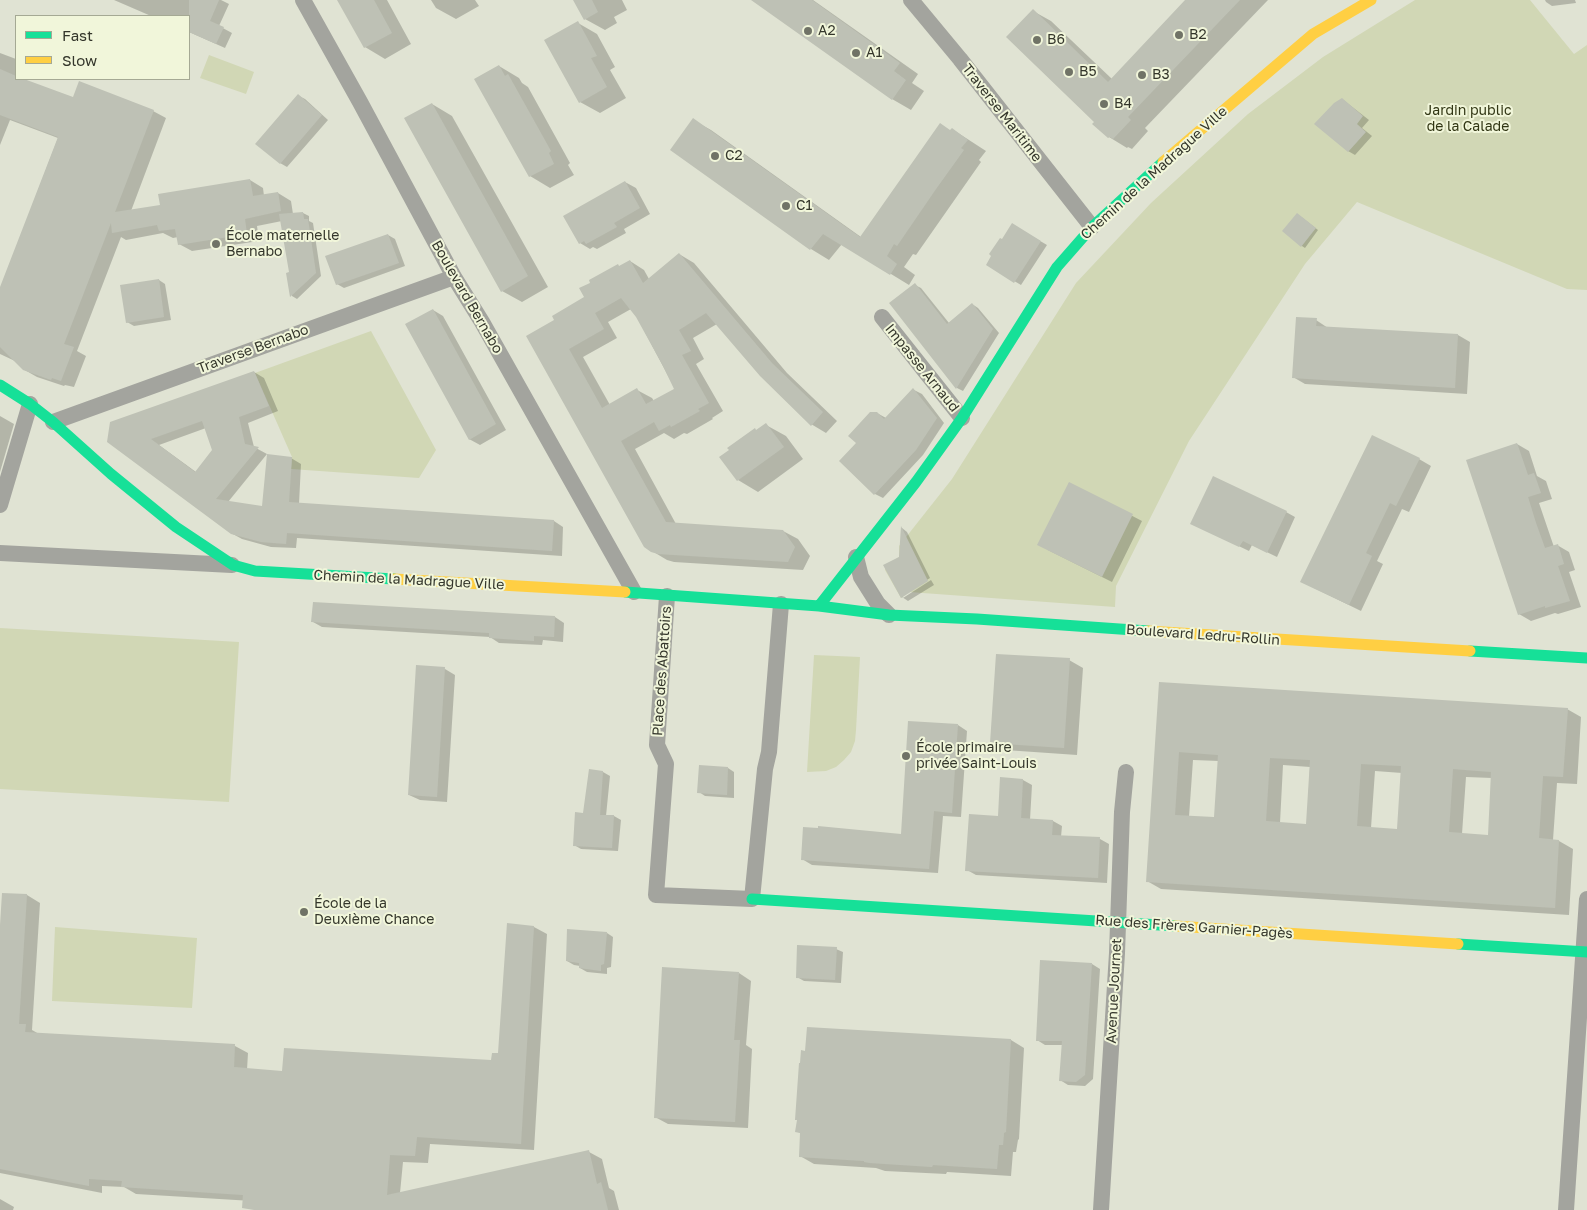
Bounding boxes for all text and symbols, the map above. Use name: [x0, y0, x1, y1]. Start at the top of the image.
legend: [15, 15, 190, 80]
place label: A2: [818, 23, 835, 39]
marker: A2: [802, 25, 814, 37]
text: Fast: [62, 26, 93, 44]
place label: B2: [1189, 27, 1206, 43]
marker: B2: [1173, 29, 1185, 41]
place label: B6: [1047, 32, 1065, 48]
marker: B6: [1031, 34, 1043, 46]
place label: A1: [866, 45, 882, 61]
marker: A1: [850, 47, 862, 59]
text: Slow: [62, 51, 97, 69]
street label: Traverse Maritime: [959, 61, 1045, 165]
place label: B5: [1079, 64, 1096, 80]
marker: B5: [1063, 66, 1075, 78]
place label: B3: [1152, 67, 1170, 83]
marker: B3: [1136, 69, 1148, 81]
place label: B4: [1114, 96, 1132, 112]
marker: B4: [1098, 98, 1110, 110]
street label: Chemin de la Madrague Ville: [1077, 103, 1231, 243]
park label: Jardin public de la Calade: [1424, 103, 1512, 136]
place label: C2: [725, 148, 743, 164]
marker: C2: [709, 150, 721, 162]
place label: C1: [796, 198, 812, 214]
marker: C1: [780, 200, 792, 212]
place label: École maternelle Bernabo: [226, 228, 339, 260]
marker: École maternelle Bernabo: [210, 238, 222, 250]
street label: Boulevard Bernabo: [428, 238, 506, 356]
street label: Traverse Bernabo: [195, 321, 311, 377]
street label: Impasse Arnaud: [881, 321, 963, 415]
street label: Chemin de la Madrague Ville: [313, 567, 505, 593]
street label: Place des Abattoirs: [649, 605, 675, 737]
street label: Boulevard Ledru-Rollin: [1126, 621, 1280, 649]
place label: École primaire privée Saint-Louis: [916, 740, 1037, 772]
marker: École primaire privée Saint-Louis: [900, 750, 912, 762]
place label: École de la Deuxième Chance: [314, 896, 434, 929]
marker: École de la Deuxième Chance: [298, 906, 310, 918]
street label: Rue des Frères Garnier-Pagès: [1095, 912, 1293, 942]
street label: Avenue Journet: [1103, 938, 1125, 1044]

